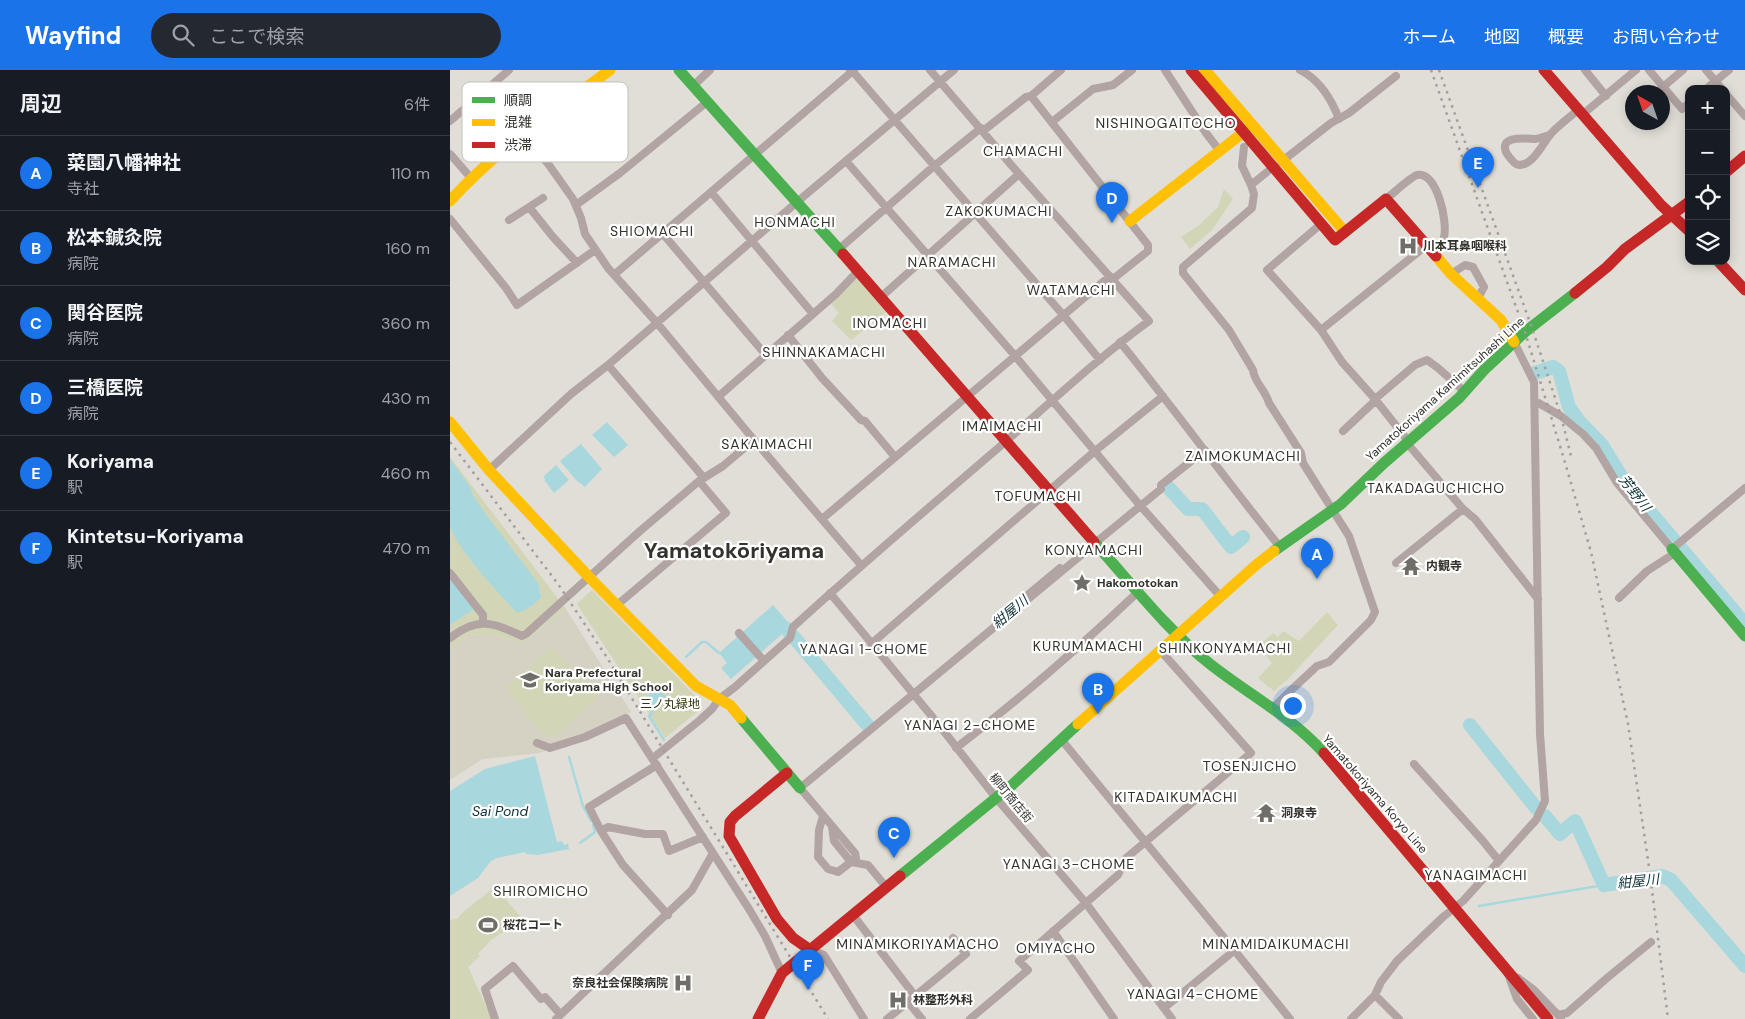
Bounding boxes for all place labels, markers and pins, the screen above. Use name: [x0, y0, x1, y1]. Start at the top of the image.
pin: E: [1462, 147, 1494, 188]
pin: D: [1096, 182, 1128, 223]
hospital icon: 川本耳鼻咽喉科: [1397, 235, 1419, 257]
place label: 川本耳鼻咽喉科: [1423, 238, 1507, 254]
pin: A: [1301, 538, 1333, 579]
temple icon: 内観寺: [1400, 555, 1422, 577]
place label: 内観寺: [1426, 558, 1462, 574]
place icon: Hakomotokan: [1071, 572, 1093, 594]
place label: Hakomotokan: [1097, 575, 1178, 591]
place label: Nara Prefectural Koriyama High School: [545, 665, 672, 695]
school or university icon: Nara Prefectural Koriyama High School: [519, 669, 541, 691]
pin: B: [1082, 673, 1114, 714]
temple icon: 洞泉寺: [1255, 802, 1277, 824]
place label: 洞泉寺: [1281, 805, 1317, 821]
pin: C: [878, 817, 910, 858]
sports icon: 桜花コート: [477, 914, 499, 936]
place label: 桜花コート: [503, 917, 563, 933]
pin: F: [792, 949, 824, 990]
hospital icon: 奈良社会保険病院: [672, 972, 694, 994]
place label: 奈良社会保険病院: [572, 975, 668, 991]
hospital icon: 林整形外科: [887, 989, 909, 1011]
place label: 林整形外科: [913, 992, 973, 1008]

